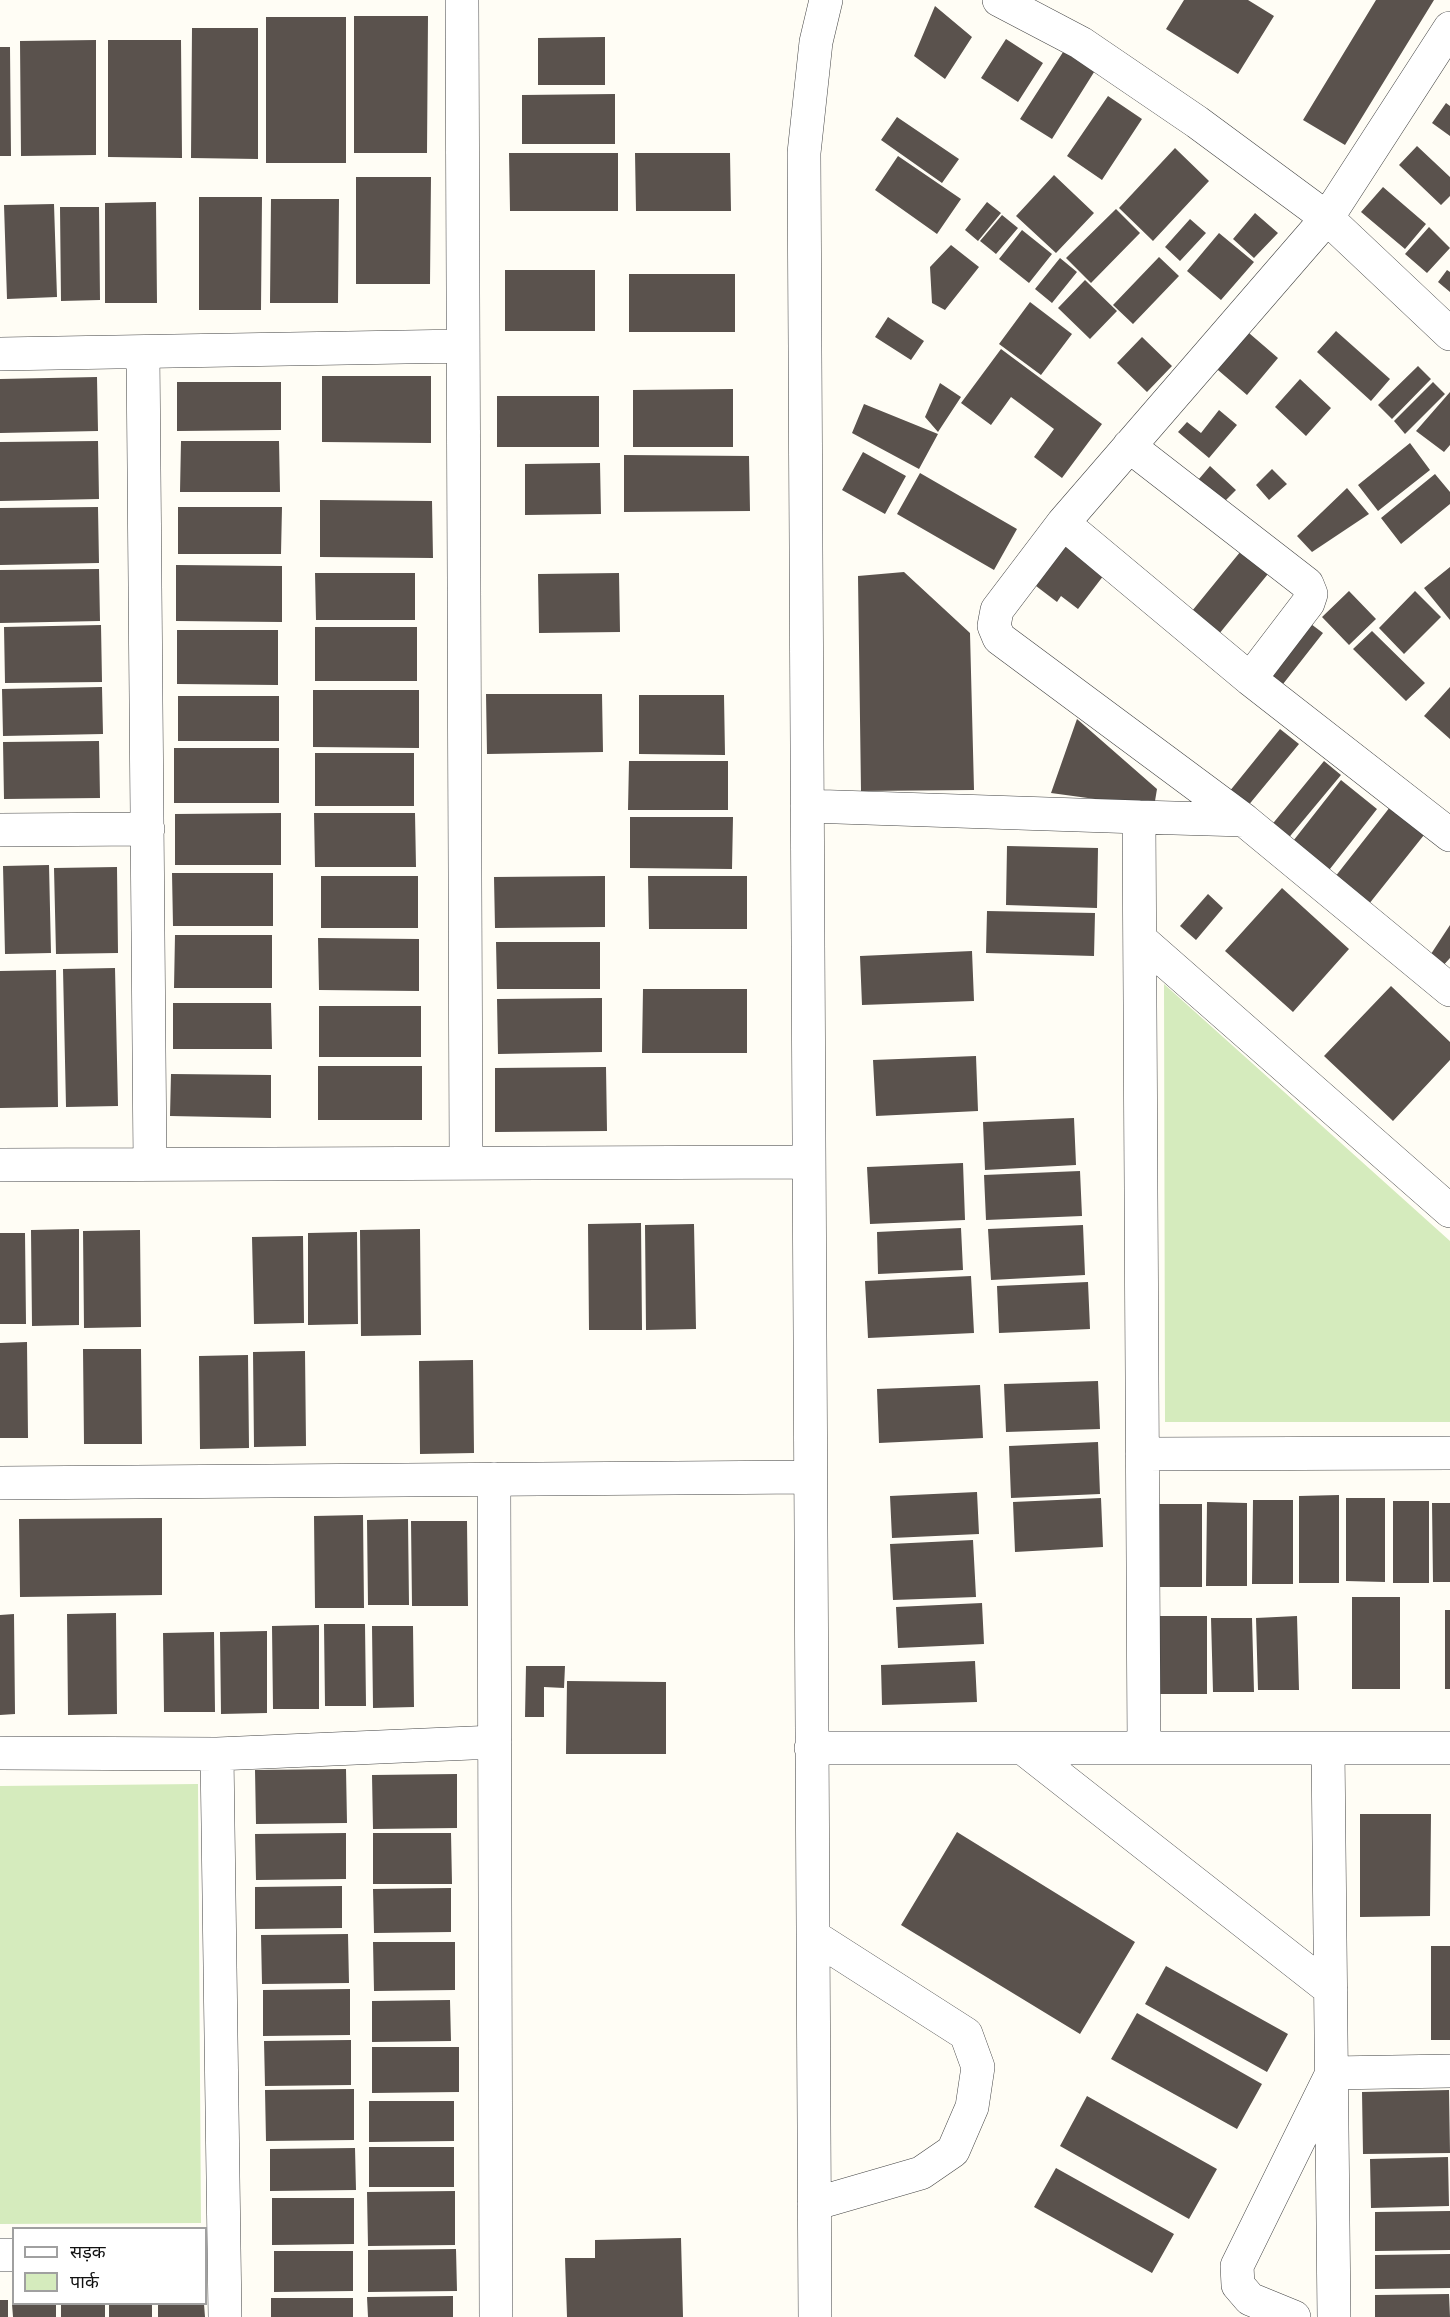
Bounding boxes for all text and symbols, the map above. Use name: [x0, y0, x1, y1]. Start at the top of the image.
legend: [12, 2227, 207, 2305]
text: सड़क: [70, 2239, 106, 2264]
text: पार्क: [70, 2269, 99, 2294]

